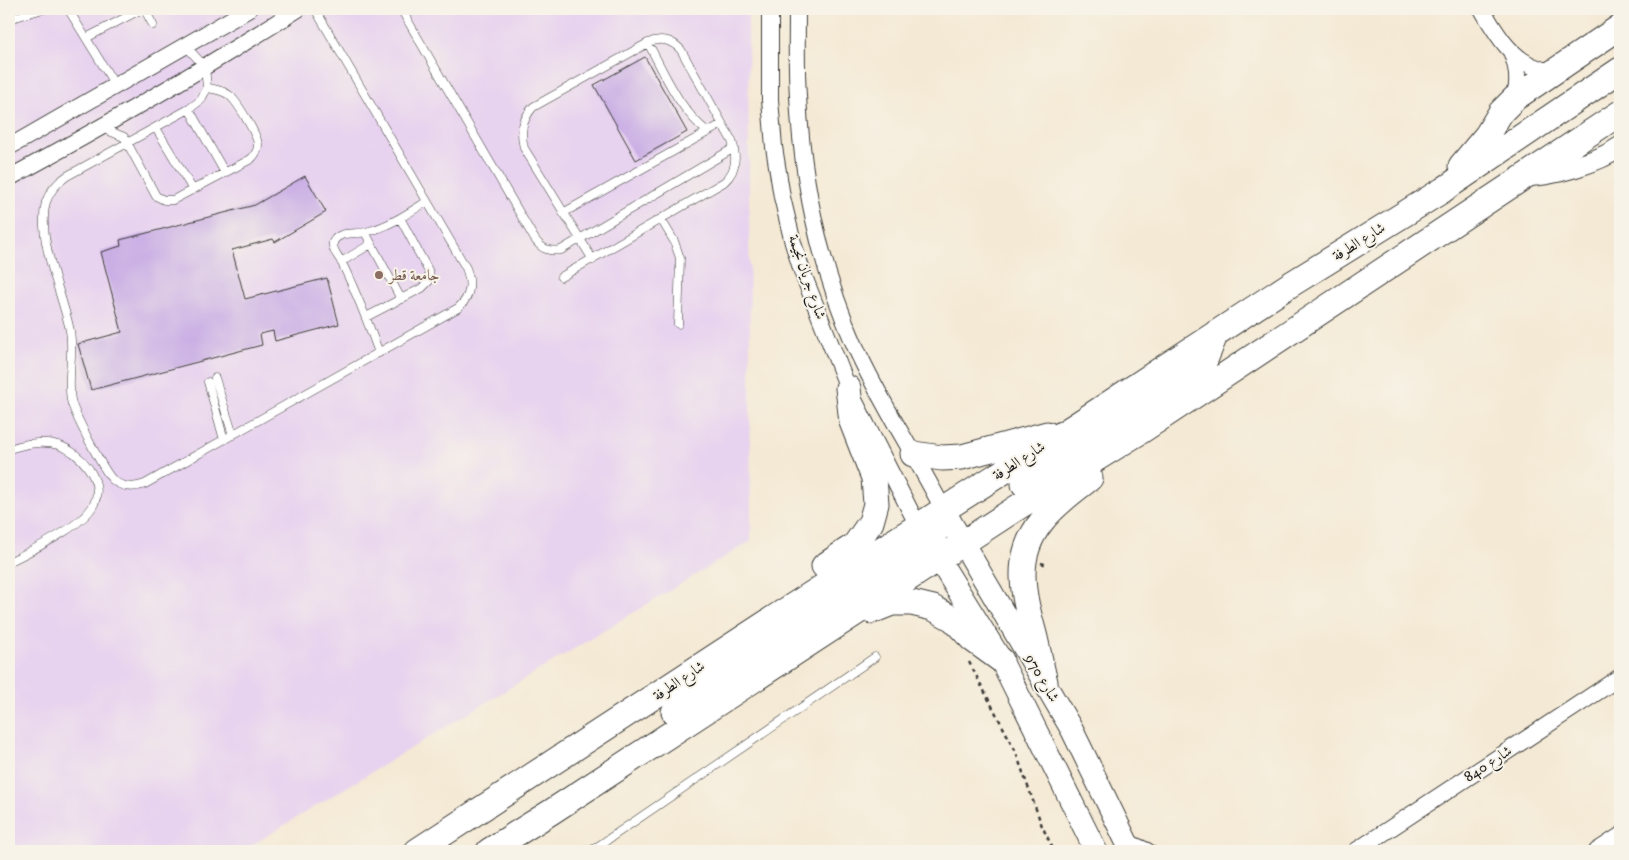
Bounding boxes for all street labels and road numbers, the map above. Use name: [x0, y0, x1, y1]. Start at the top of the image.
street label: شارع الطرفة: [1329, 218, 1390, 268]
street label: شارع جريان نجيمة: [781, 232, 830, 323]
street label: شارع الطرفة: [989, 437, 1050, 487]
street label: شارع 970: [1017, 650, 1063, 707]
street label: شارع الطرفة: [649, 657, 710, 708]
street label: شارع 840: [1460, 741, 1517, 789]

